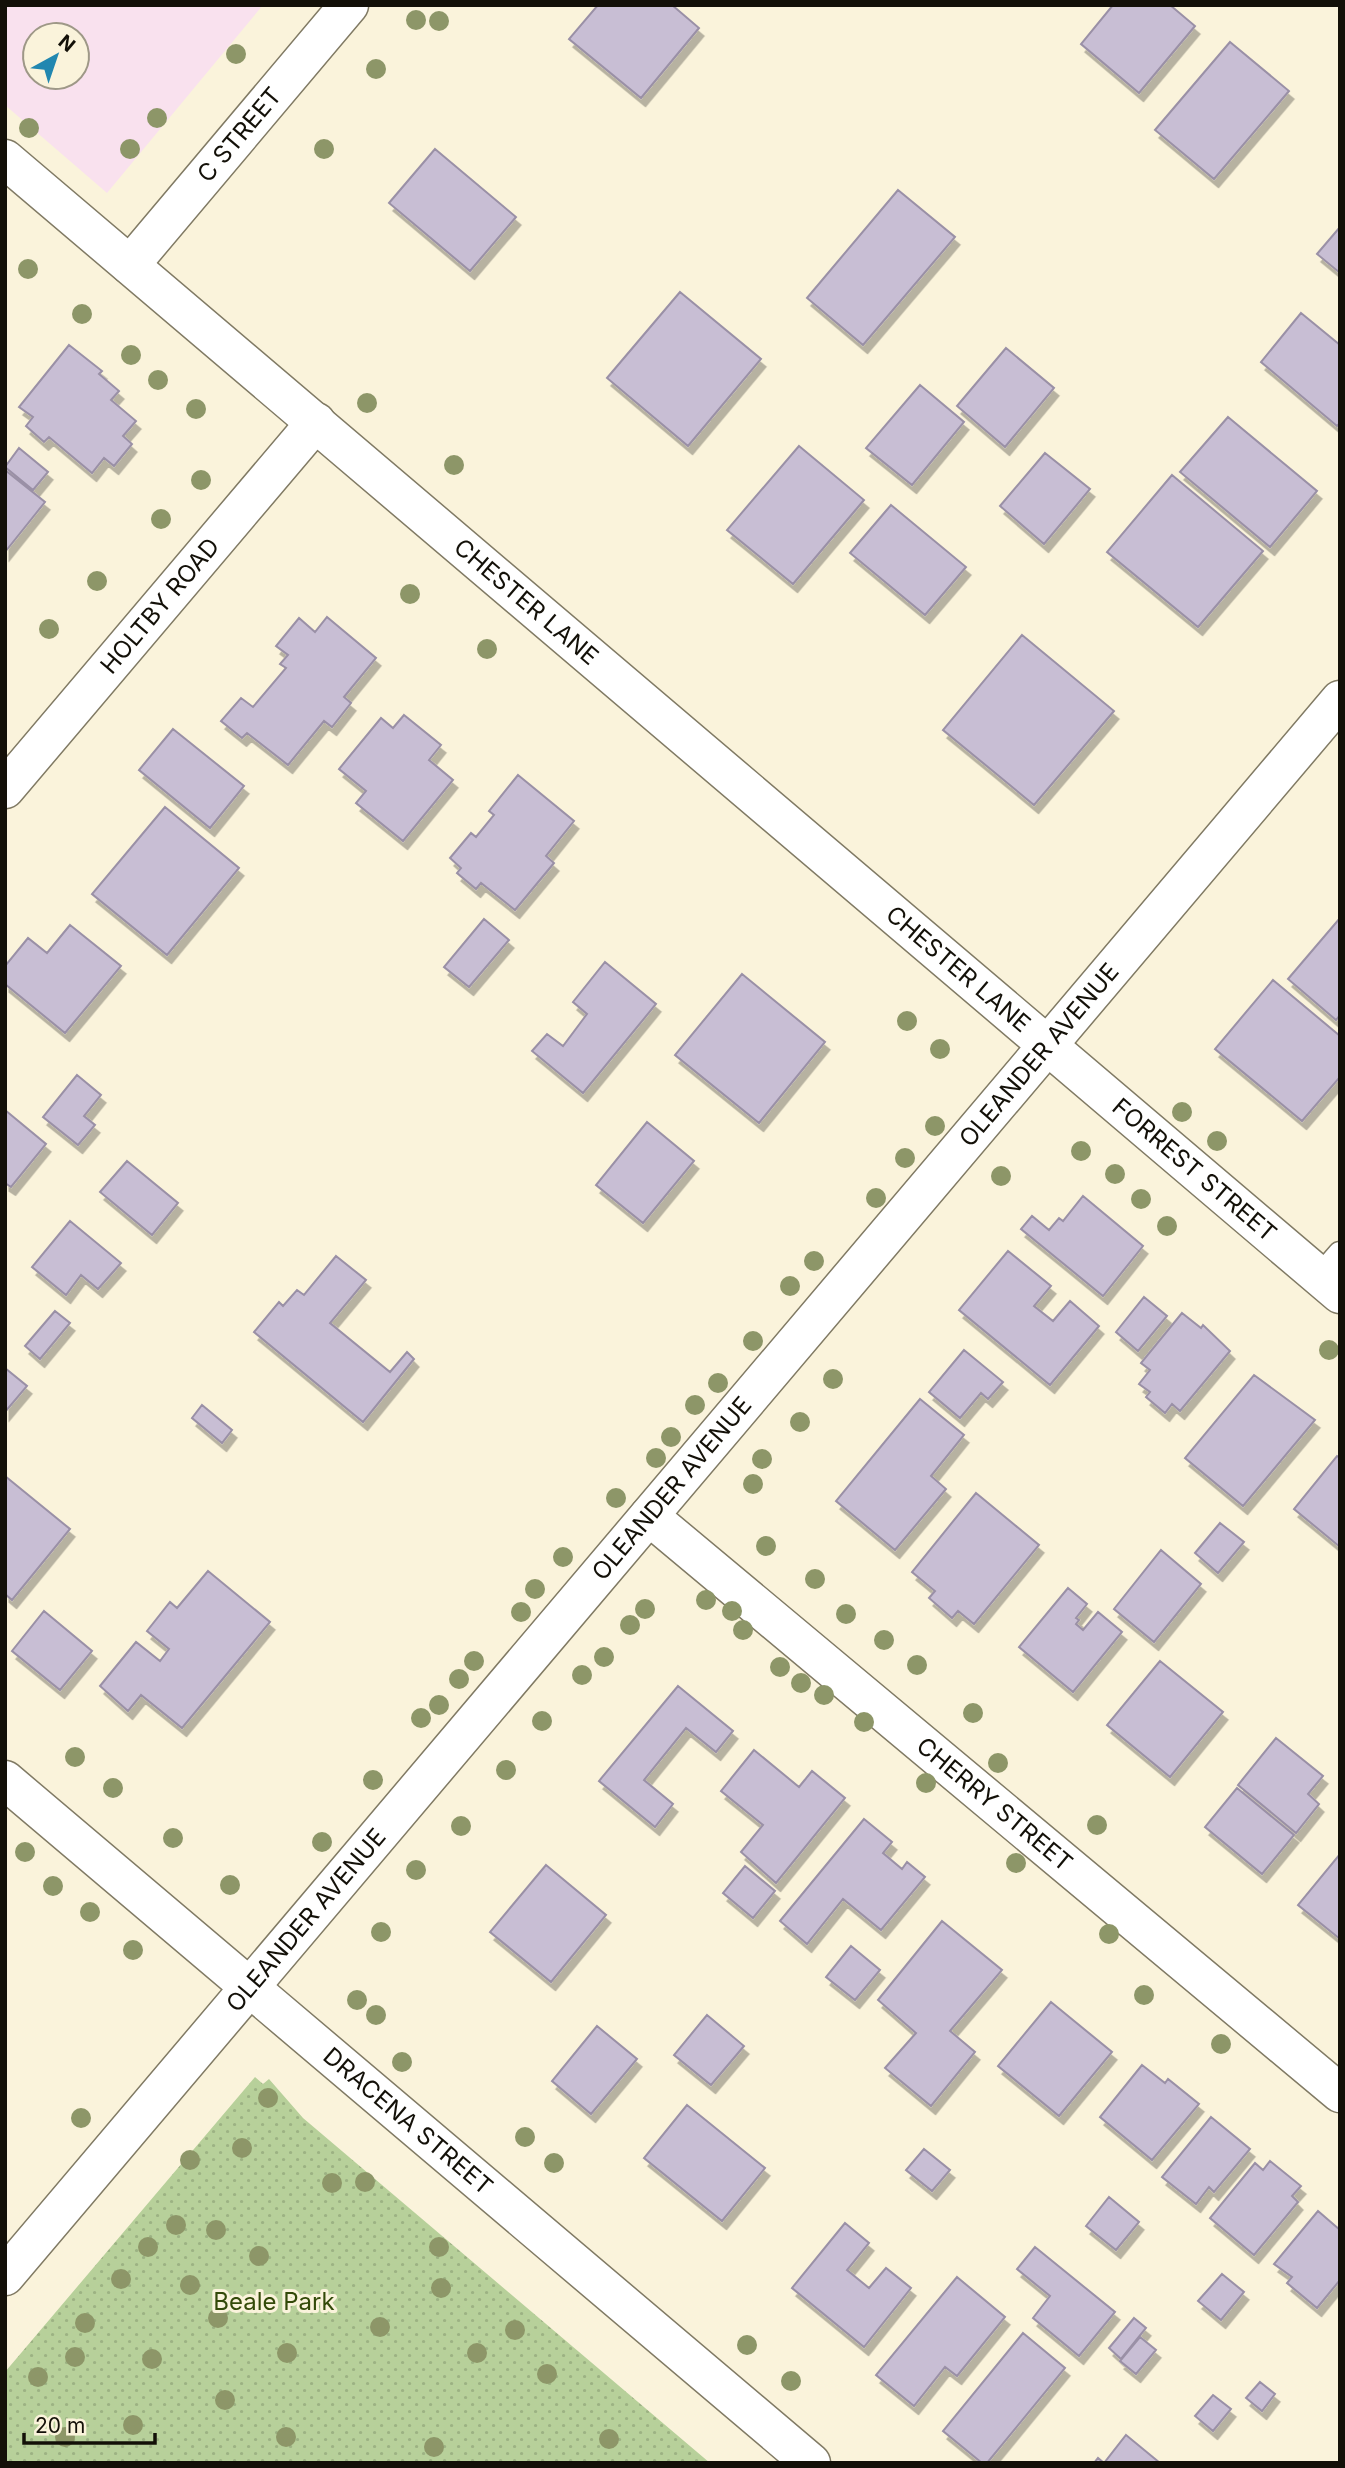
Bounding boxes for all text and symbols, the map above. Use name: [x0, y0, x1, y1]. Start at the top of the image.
north arrow: [21, 21, 91, 91]
text: N: [54, 30, 80, 57]
street label: C STREET: [191, 81, 287, 188]
street label: HOLTBY ROAD: [94, 532, 225, 679]
street label: CHESTER LANE: [448, 532, 604, 671]
street label: CHESTER LANE: [880, 900, 1036, 1038]
street label: OLEANDER AVENUE: [953, 957, 1125, 1152]
street label: FORREST STREET: [1107, 1092, 1283, 1248]
street label: OLEANDER AVENUE: [586, 1391, 757, 1586]
street label: CHERRY STREET: [911, 1731, 1078, 1877]
street label: OLEANDER AVENUE: [220, 1822, 392, 2018]
street label: DRACENA STREET: [318, 2041, 499, 2201]
park label: Beale Park: [213, 2287, 335, 2316]
scale bar: [24, 2402, 156, 2446]
text: 20 m: [35, 2413, 85, 2438]

